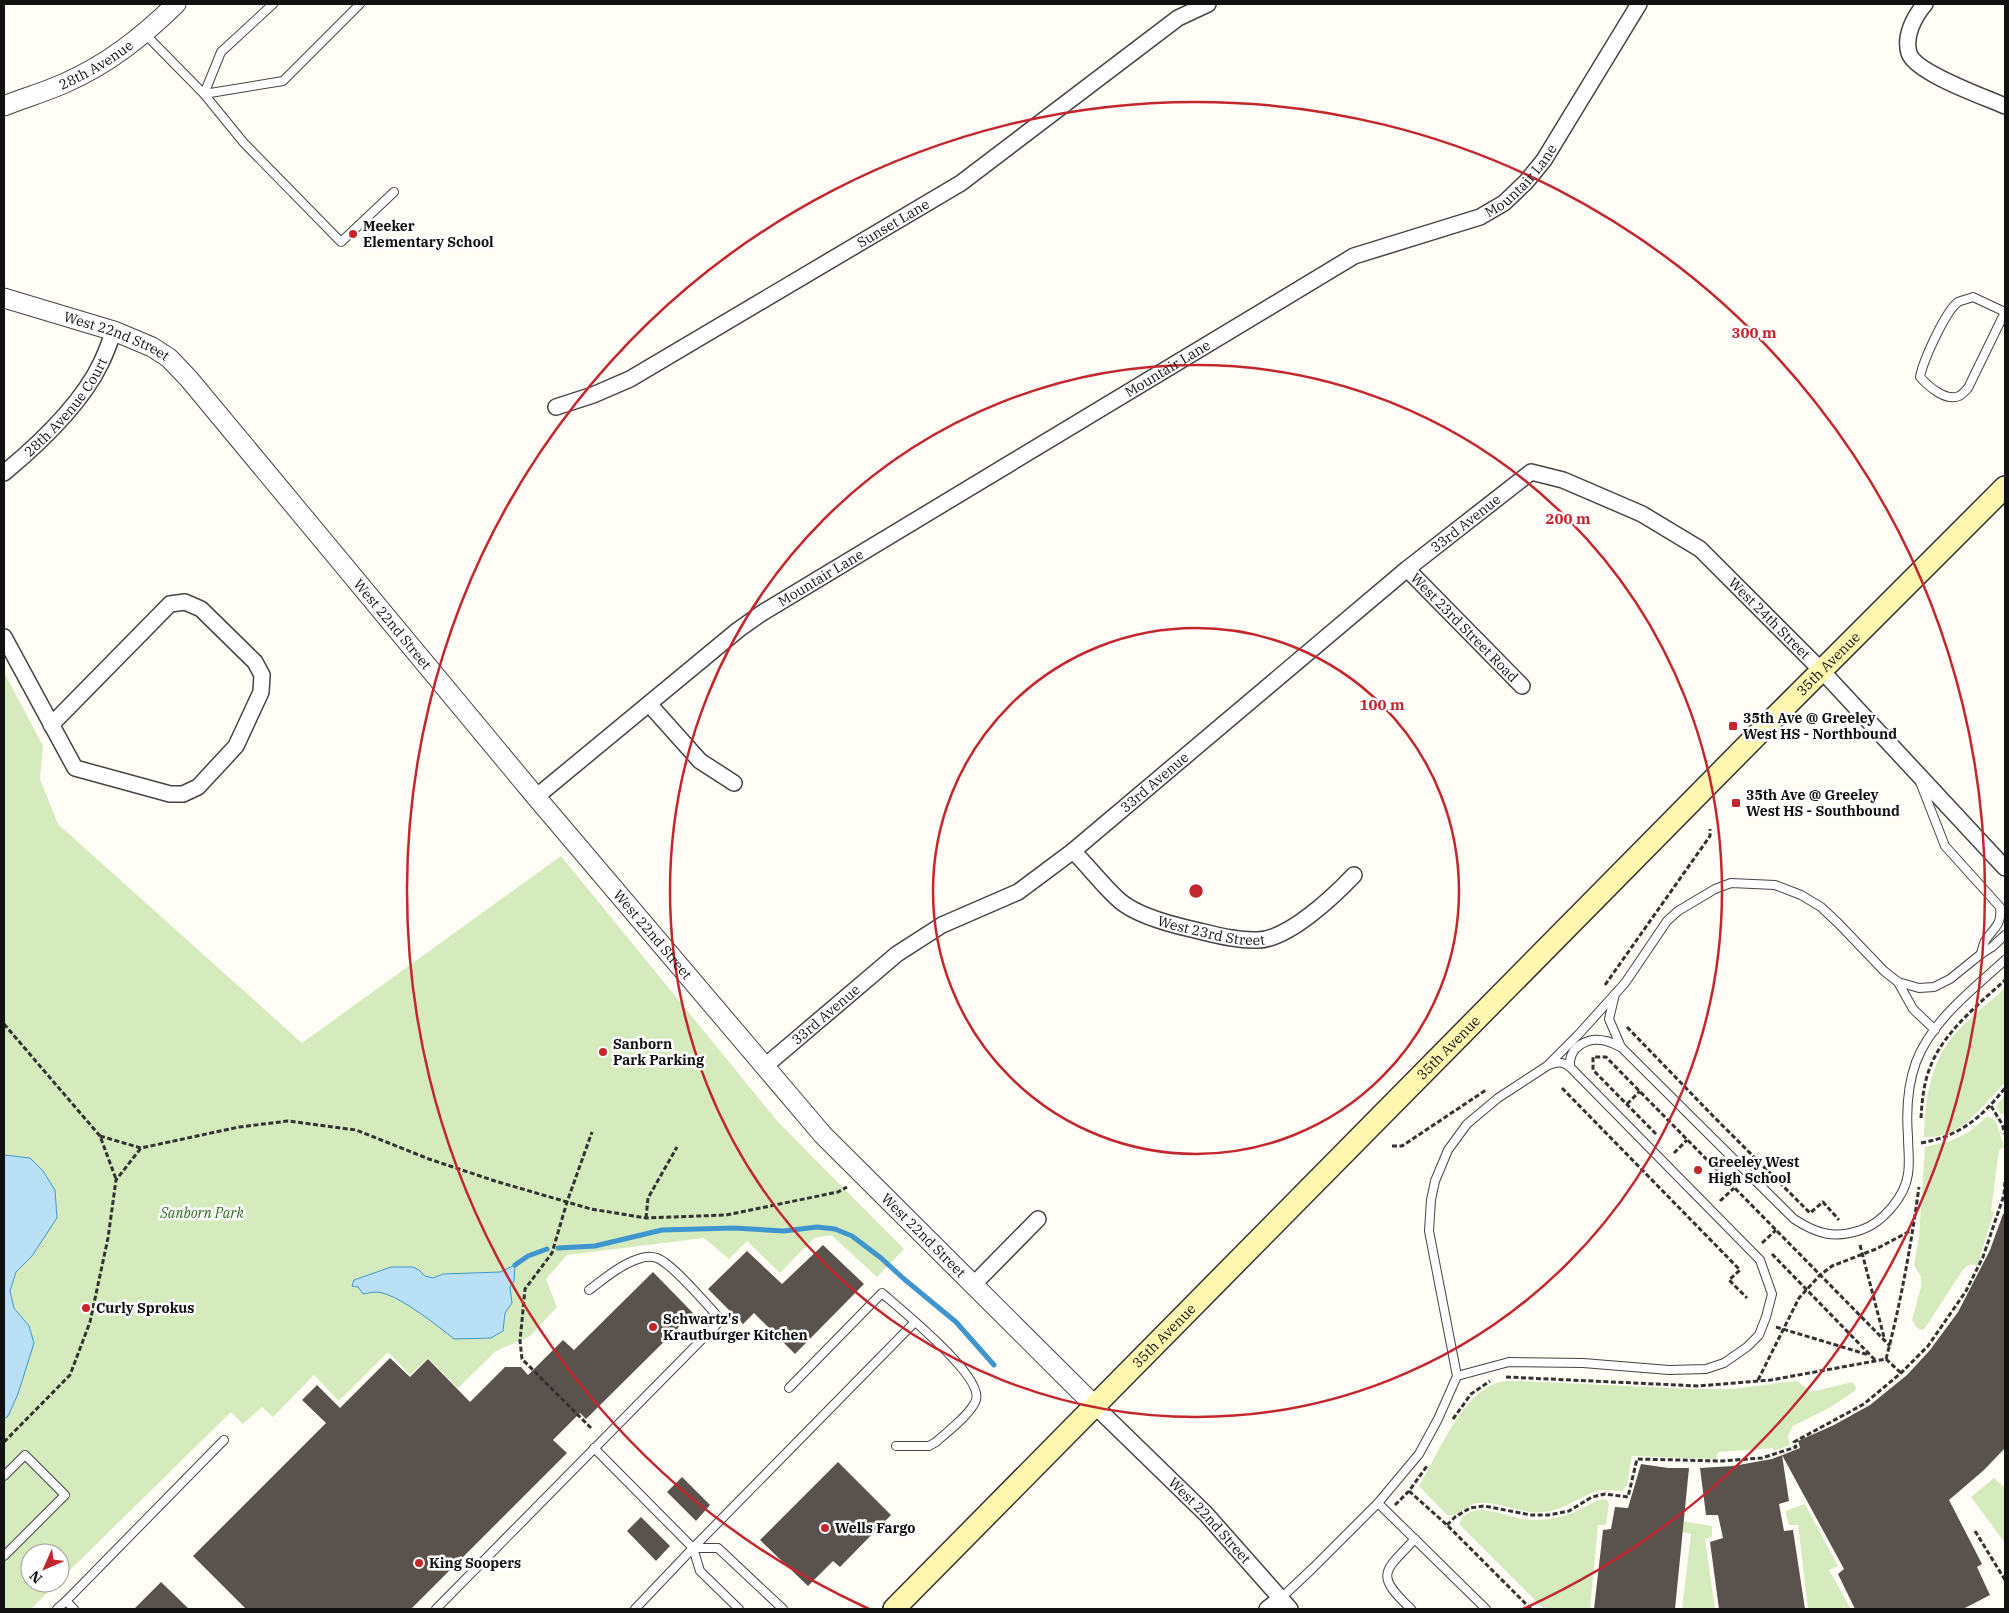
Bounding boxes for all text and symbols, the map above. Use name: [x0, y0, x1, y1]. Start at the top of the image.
street label: 28th Avenue: [56, 36, 137, 94]
street label: Mountair Lane: [1481, 141, 1561, 221]
street label: Sunset Lane: [854, 195, 933, 252]
place label: Meeker Elementary School: [363, 217, 494, 251]
marker: Meeker Elementary School: [347, 228, 359, 240]
street label: West 22nd Street: [62, 307, 173, 365]
text: 300 m: [1731, 323, 1777, 342]
street label: Mountair Lane: [1121, 336, 1214, 401]
street label: 28th Avenue Court: [20, 355, 111, 461]
street label: 33rd Avenue: [1427, 490, 1504, 556]
text: 200 m: [1545, 509, 1591, 528]
street label: Mountair Lane: [775, 545, 867, 610]
street label: West 23rd Street Road: [1407, 569, 1522, 686]
street label: West 24th Street: [1725, 574, 1814, 663]
street label: West 22nd Street: [350, 575, 435, 673]
street label: 35th Avenue: [1793, 628, 1864, 699]
text: 100 m: [1359, 695, 1405, 714]
place label: 35th Ave @ Greeley West HS - Northbound: [1743, 709, 1897, 743]
marker: 35th Ave @ Greeley West HS - Northbound: [1727, 720, 1739, 732]
street label: 33rd Avenue: [1116, 748, 1192, 816]
place label: 35th Ave @ Greeley West HS - Southbound: [1746, 786, 1900, 820]
marker: 35th Ave @ Greeley West HS - Southbound: [1730, 797, 1742, 809]
centre of rings: [1187, 882, 1205, 900]
street label: West 22nd Street: [610, 886, 696, 983]
street label: West 23rd Street: [1155, 912, 1266, 949]
street label: 33rd Avenue: [788, 980, 864, 1049]
street label: 35th Avenue: [1413, 1012, 1484, 1083]
place label: Sanborn Park Parking: [613, 1035, 705, 1069]
marker: Sanborn Park Parking: [597, 1046, 609, 1058]
place label: Greeley West High School: [1708, 1153, 1799, 1187]
marker: Greeley West High School: [1692, 1164, 1704, 1176]
street label: West 22nd Street: [877, 1189, 970, 1281]
park label: Sanborn Park: [159, 1204, 244, 1222]
place label: Curly Sprokus: [96, 1299, 194, 1317]
street label: 35th Avenue: [1128, 1300, 1199, 1372]
marker: Curly Sprokus: [80, 1302, 92, 1314]
place label: Schwartz's Krautburger Kitchen: [663, 1310, 808, 1344]
marker: Schwartz's Krautburger Kitchen: [647, 1321, 659, 1333]
street label: West 22nd Street: [1165, 1473, 1255, 1567]
place label: Wells Fargo: [835, 1519, 915, 1537]
marker: Wells Fargo: [819, 1522, 831, 1534]
north arrow: [20, 1543, 70, 1593]
place label: King Soopers: [429, 1554, 521, 1572]
marker: King Soopers: [413, 1557, 425, 1569]
text: N: [26, 1567, 46, 1587]

